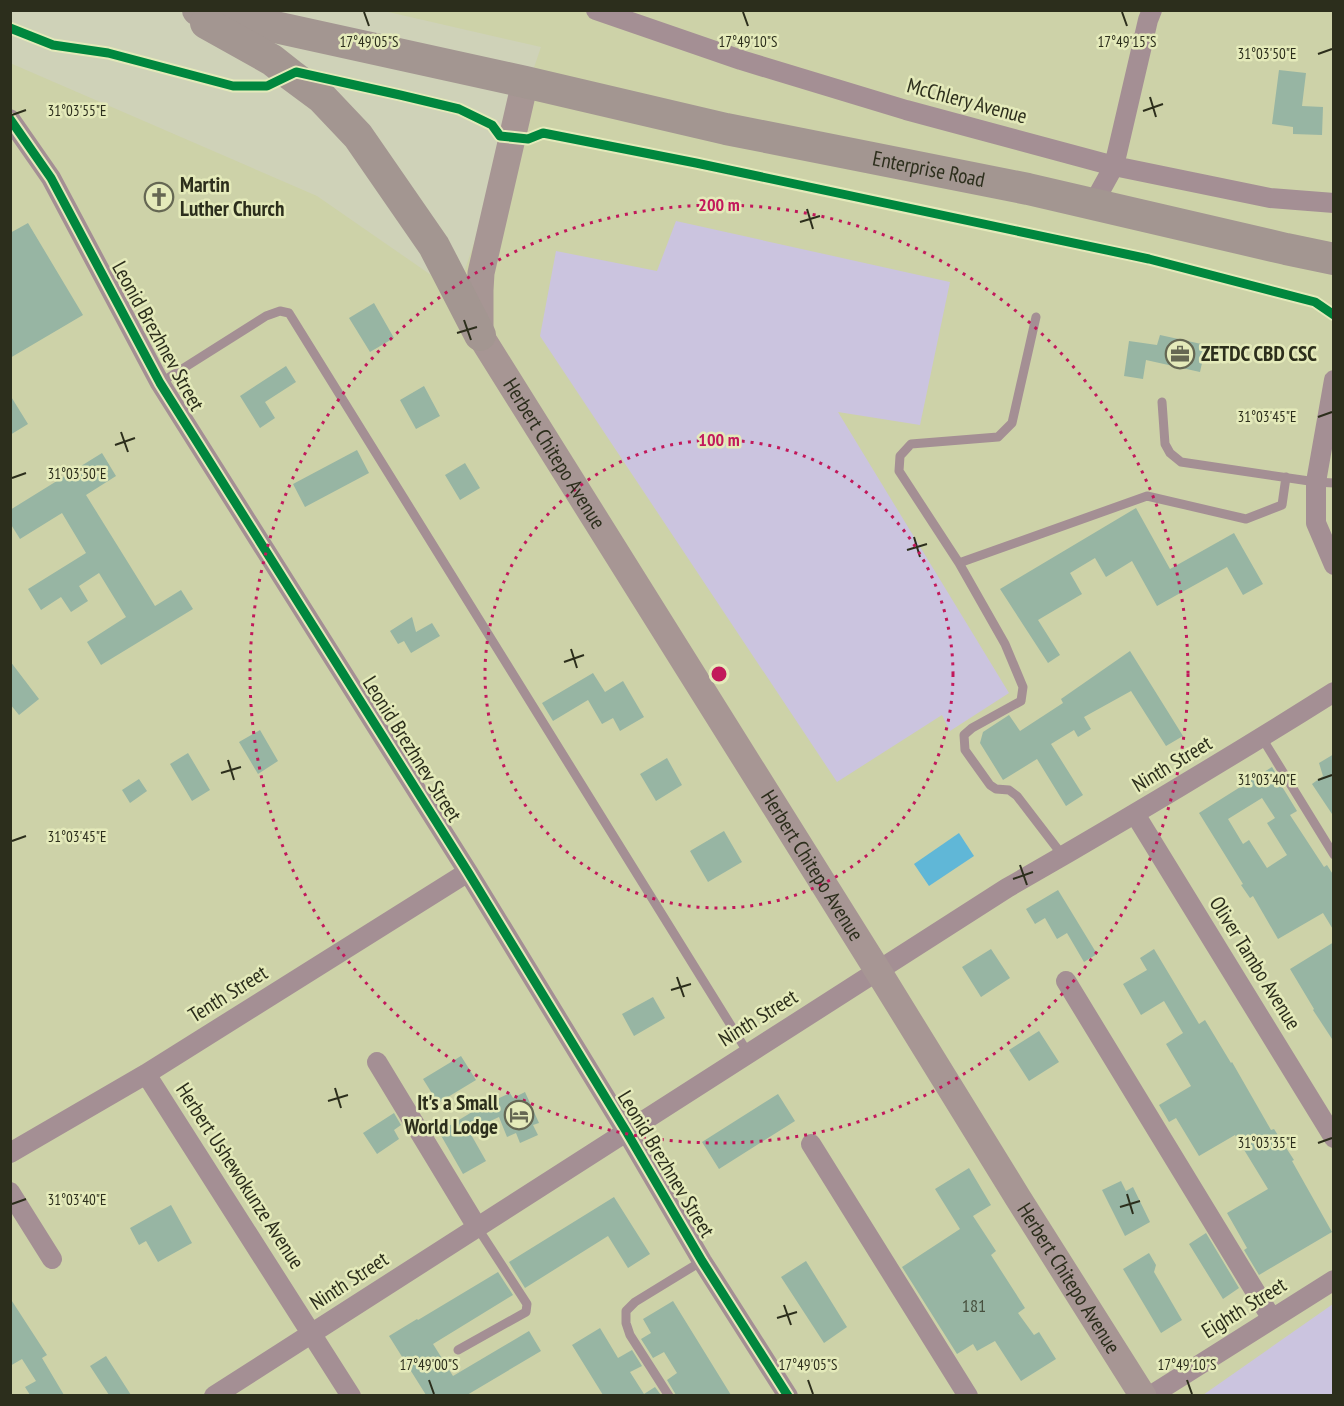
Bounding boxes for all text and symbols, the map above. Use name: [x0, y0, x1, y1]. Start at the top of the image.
text: 17°49'05"S: [339, 32, 399, 51]
text: 17°49'10"S: [718, 32, 778, 51]
text: 17°49'15"S: [1097, 32, 1157, 51]
text: 31°03'50"E: [1237, 44, 1297, 63]
street label: McChlery Avenue: [904, 72, 1030, 130]
text: 31°03'55"E: [47, 101, 107, 120]
street label: Enterprise Road: [870, 144, 987, 193]
place label: Martin Luther Church: [180, 171, 284, 222]
church icon: Martin Luther Church: [143, 181, 175, 213]
text: 200 m: [698, 193, 740, 216]
street label: Leonid Brezhnev Street: [106, 256, 211, 415]
office icon: ZETDC CBD CSC: [1164, 338, 1196, 370]
place label: ZETDC CBD CSC: [1201, 340, 1317, 367]
street label: Herbert Chitepo Avenue: [497, 373, 612, 534]
text: 31°03'45"E: [1237, 407, 1297, 426]
text: 100 m: [698, 428, 740, 451]
text: 31°03'50"E: [47, 464, 107, 483]
centre of rings: [709, 664, 729, 684]
street label: Leonid Brezhnev Street: [357, 671, 468, 827]
street label: Ninth Street: [1127, 729, 1217, 798]
text: 31°03'40"E: [1237, 770, 1297, 789]
street label: Herbert Chitepo Avenue: [755, 785, 870, 946]
text: 31°03'45"E: [47, 827, 107, 846]
street label: Oliver Tambo Avenue: [1204, 891, 1307, 1034]
street label: Tenth Street: [183, 959, 272, 1028]
street label: Ninth Street: [713, 983, 802, 1052]
street label: Herbert Ushewokunze Avenue: [170, 1078, 311, 1274]
street label: Leonid Brezhnev Street: [612, 1085, 721, 1242]
place label: It's a Small World Lodge: [403, 1089, 499, 1140]
hotel icon: It's a Small World Lodge: [503, 1099, 535, 1131]
text: 31°03'35"E: [1237, 1133, 1297, 1152]
text: 31°03'40"E: [47, 1190, 107, 1209]
street label: Herbert Chitepo Avenue: [1012, 1198, 1127, 1358]
street label: Ninth Street: [304, 1245, 393, 1316]
street label: Eighth Street: [1196, 1271, 1291, 1344]
house number: 181: [962, 1294, 986, 1317]
text: 17°49'00"S: [399, 1355, 459, 1374]
text: 17°49'05"S: [778, 1355, 838, 1374]
text: 17°49'10"S: [1157, 1355, 1217, 1374]

